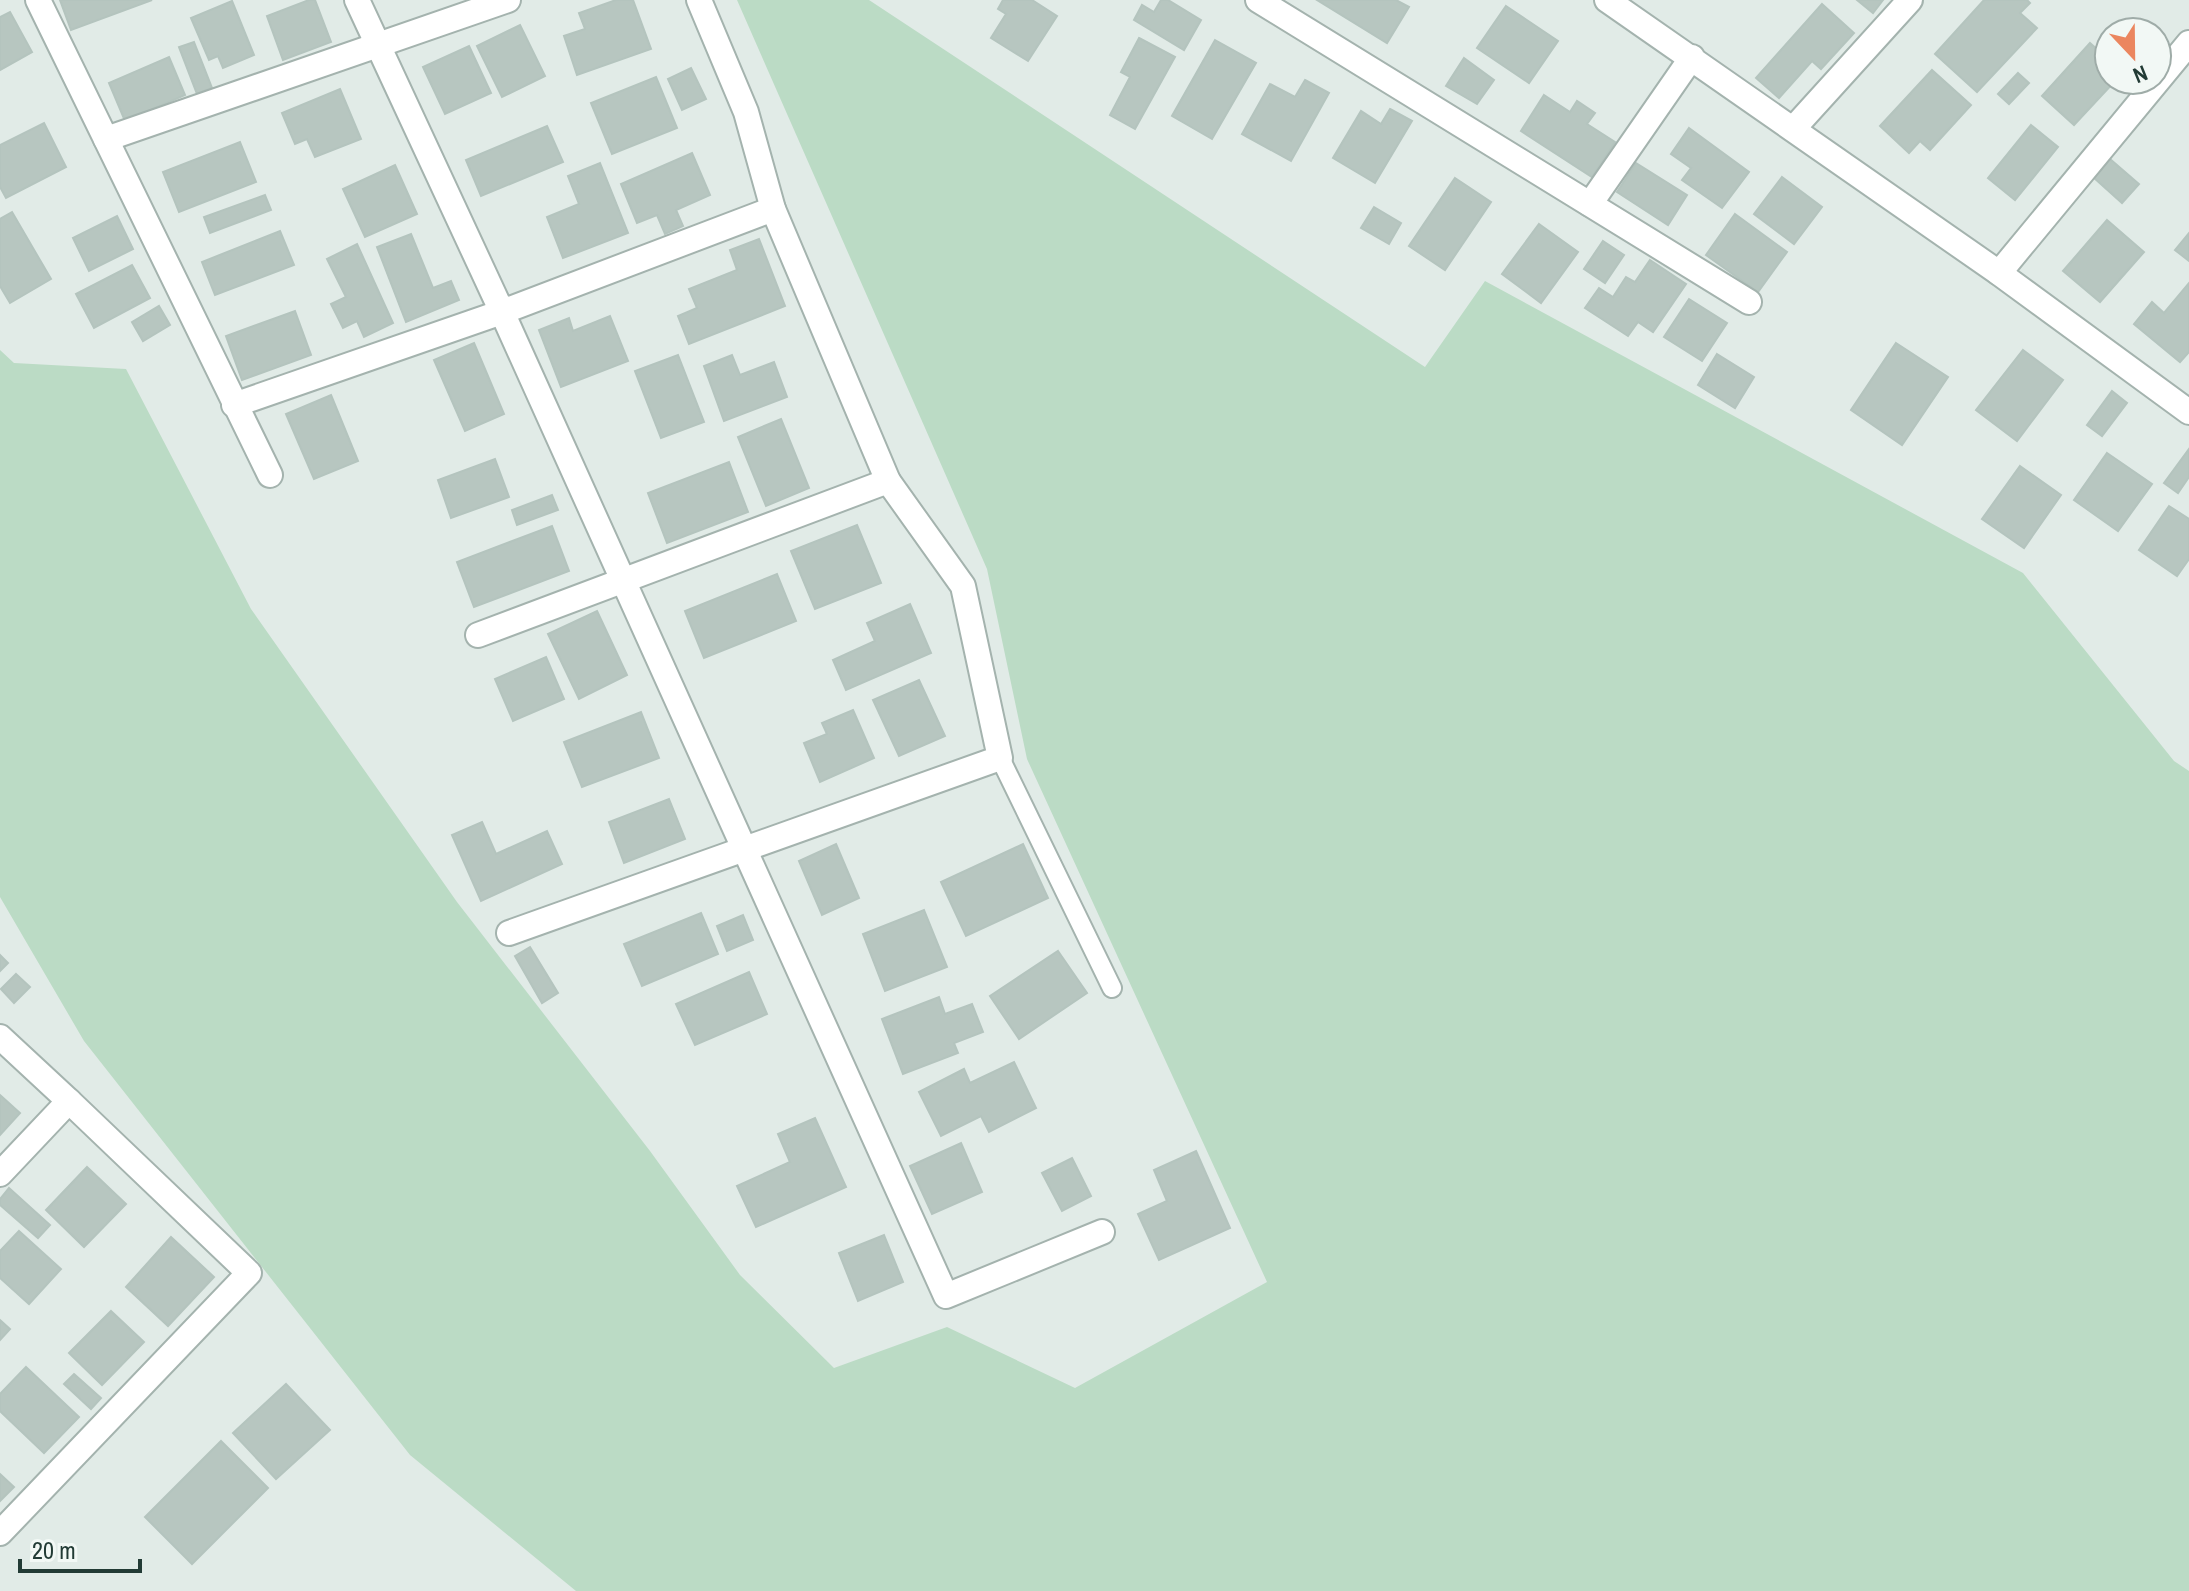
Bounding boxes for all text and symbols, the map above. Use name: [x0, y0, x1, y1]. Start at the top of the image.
north arrow: [2093, 16, 2173, 96]
text: N: [2129, 58, 2152, 91]
scale bar: [20, 1523, 140, 1573]
text: 20 m: [32, 1534, 76, 1566]

